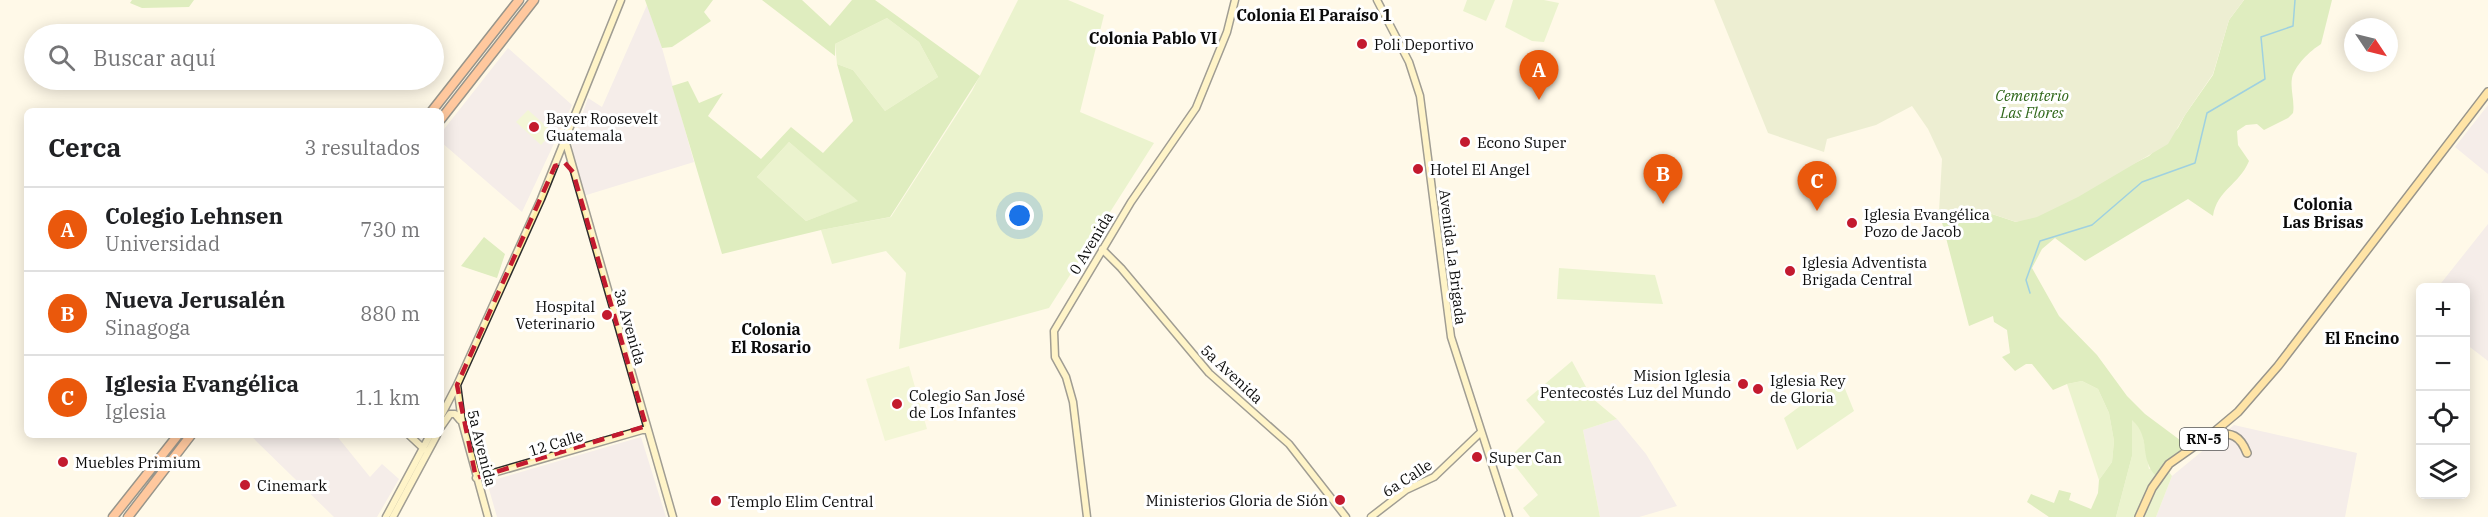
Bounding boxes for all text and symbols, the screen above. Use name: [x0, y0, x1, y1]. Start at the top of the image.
district label: Colonia El Paraíso 1: [1236, 5, 1392, 25]
north arrow: [2344, 18, 2398, 72]
search box: [24, 24, 444, 90]
district label: Colonia Pablo VI: [1089, 28, 1217, 48]
place label: Poli Deportivo: [1374, 35, 1474, 54]
marker: Poli Deportivo: [1355, 37, 1369, 51]
icon: search: [45, 41, 78, 74]
text: Buscar aquí: [93, 43, 216, 72]
pin: A: [1520, 51, 1558, 100]
park label: Cementerio Las Flores: [1995, 86, 2069, 122]
place label: Bayer Roosevelt Guatemala: [546, 109, 658, 145]
marker: Bayer Roosevelt Guatemala: [527, 120, 541, 134]
text: Cerca: [48, 130, 121, 164]
place label: Econo Super: [1477, 133, 1567, 152]
text: 3 resultados: [304, 134, 420, 161]
marker: Econo Super: [1458, 135, 1472, 149]
pin: B: [1644, 154, 1682, 204]
place label: Hotel El Angel: [1430, 160, 1530, 179]
marker: Hotel El Angel: [1411, 162, 1425, 176]
pin: C: [1798, 162, 1836, 211]
street label: Avenida La Brigada: [1435, 188, 1471, 326]
district label: Colonia Las Brisas: [2283, 194, 2363, 232]
text: Colegio Lehnsen: [105, 201, 283, 230]
your location: [1005, 201, 1034, 230]
place label: Iglesia Evangélica Pozo de Jacob: [1864, 205, 1990, 241]
street label: 0 Avenida: [1065, 208, 1117, 278]
text: A: [61, 216, 74, 243]
text: 730 m: [360, 216, 420, 243]
marker: Iglesia Evangélica Pozo de Jacob: [1845, 216, 1859, 230]
text: Universidad: [105, 230, 220, 257]
place label: Iglesia Adventista Brigada Central: [1802, 253, 1927, 289]
marker: Iglesia Adventista Brigada Central: [1783, 264, 1797, 278]
map controls: [2416, 283, 2470, 499]
button: +: [2416, 283, 2470, 337]
text: Nueva Jerusalén: [105, 285, 285, 314]
street label: 3a Avenida: [610, 287, 650, 367]
place label: Hospital Veterinario: [516, 297, 595, 333]
text: B: [60, 300, 75, 327]
text: 880 m: [360, 300, 420, 327]
marker: Hospital Veterinario: [600, 308, 614, 322]
text: Sinagoga: [105, 314, 190, 341]
district label: Colonia El Rosario: [731, 319, 811, 357]
district label: El Encino: [2325, 328, 2399, 348]
button: −: [2416, 337, 2470, 391]
street label: 5a Avenida: [1197, 340, 1267, 408]
place label: Mision Iglesia Pentecostés Luz del Mundo: [1540, 366, 1731, 402]
text: Iglesia Evangélica: [105, 369, 299, 398]
place label: Iglesia Rey de Gloria: [1770, 371, 1845, 407]
marker: Mision Iglesia Pentecostés Luz del Mundo: [1736, 377, 1750, 391]
marker: Iglesia Rey de Gloria: [1751, 382, 1765, 396]
text: C: [61, 384, 74, 411]
text: 1.1 km: [355, 384, 420, 411]
place label: Colegio San José de Los Infantes: [909, 386, 1025, 422]
button: locate: [2416, 391, 2470, 445]
marker: Colegio San José de Los Infantes: [890, 397, 904, 411]
text: Iglesia: [105, 398, 167, 425]
street label: 5a Avenida: [463, 408, 501, 488]
street label: 12 Calle: [526, 426, 586, 460]
road number: RN-5: [2180, 428, 2228, 450]
button: layers: [2416, 445, 2470, 499]
place label: Super Can: [1489, 448, 1562, 467]
marker: Super Can: [1470, 450, 1484, 464]
place label: Muebles Primium: [75, 453, 201, 472]
marker: Muebles Primium: [56, 455, 70, 469]
street label: 6a Calle: [1379, 455, 1435, 501]
place label: Cinemark: [257, 476, 327, 495]
marker: Cinemark: [238, 478, 252, 492]
place label: Ministerios Gloria de Sión: [1146, 491, 1328, 510]
place label: Templo Elim Central: [728, 492, 874, 511]
marker: Ministerios Gloria de Sión: [1333, 493, 1347, 507]
marker: Templo Elim Central: [709, 494, 723, 508]

